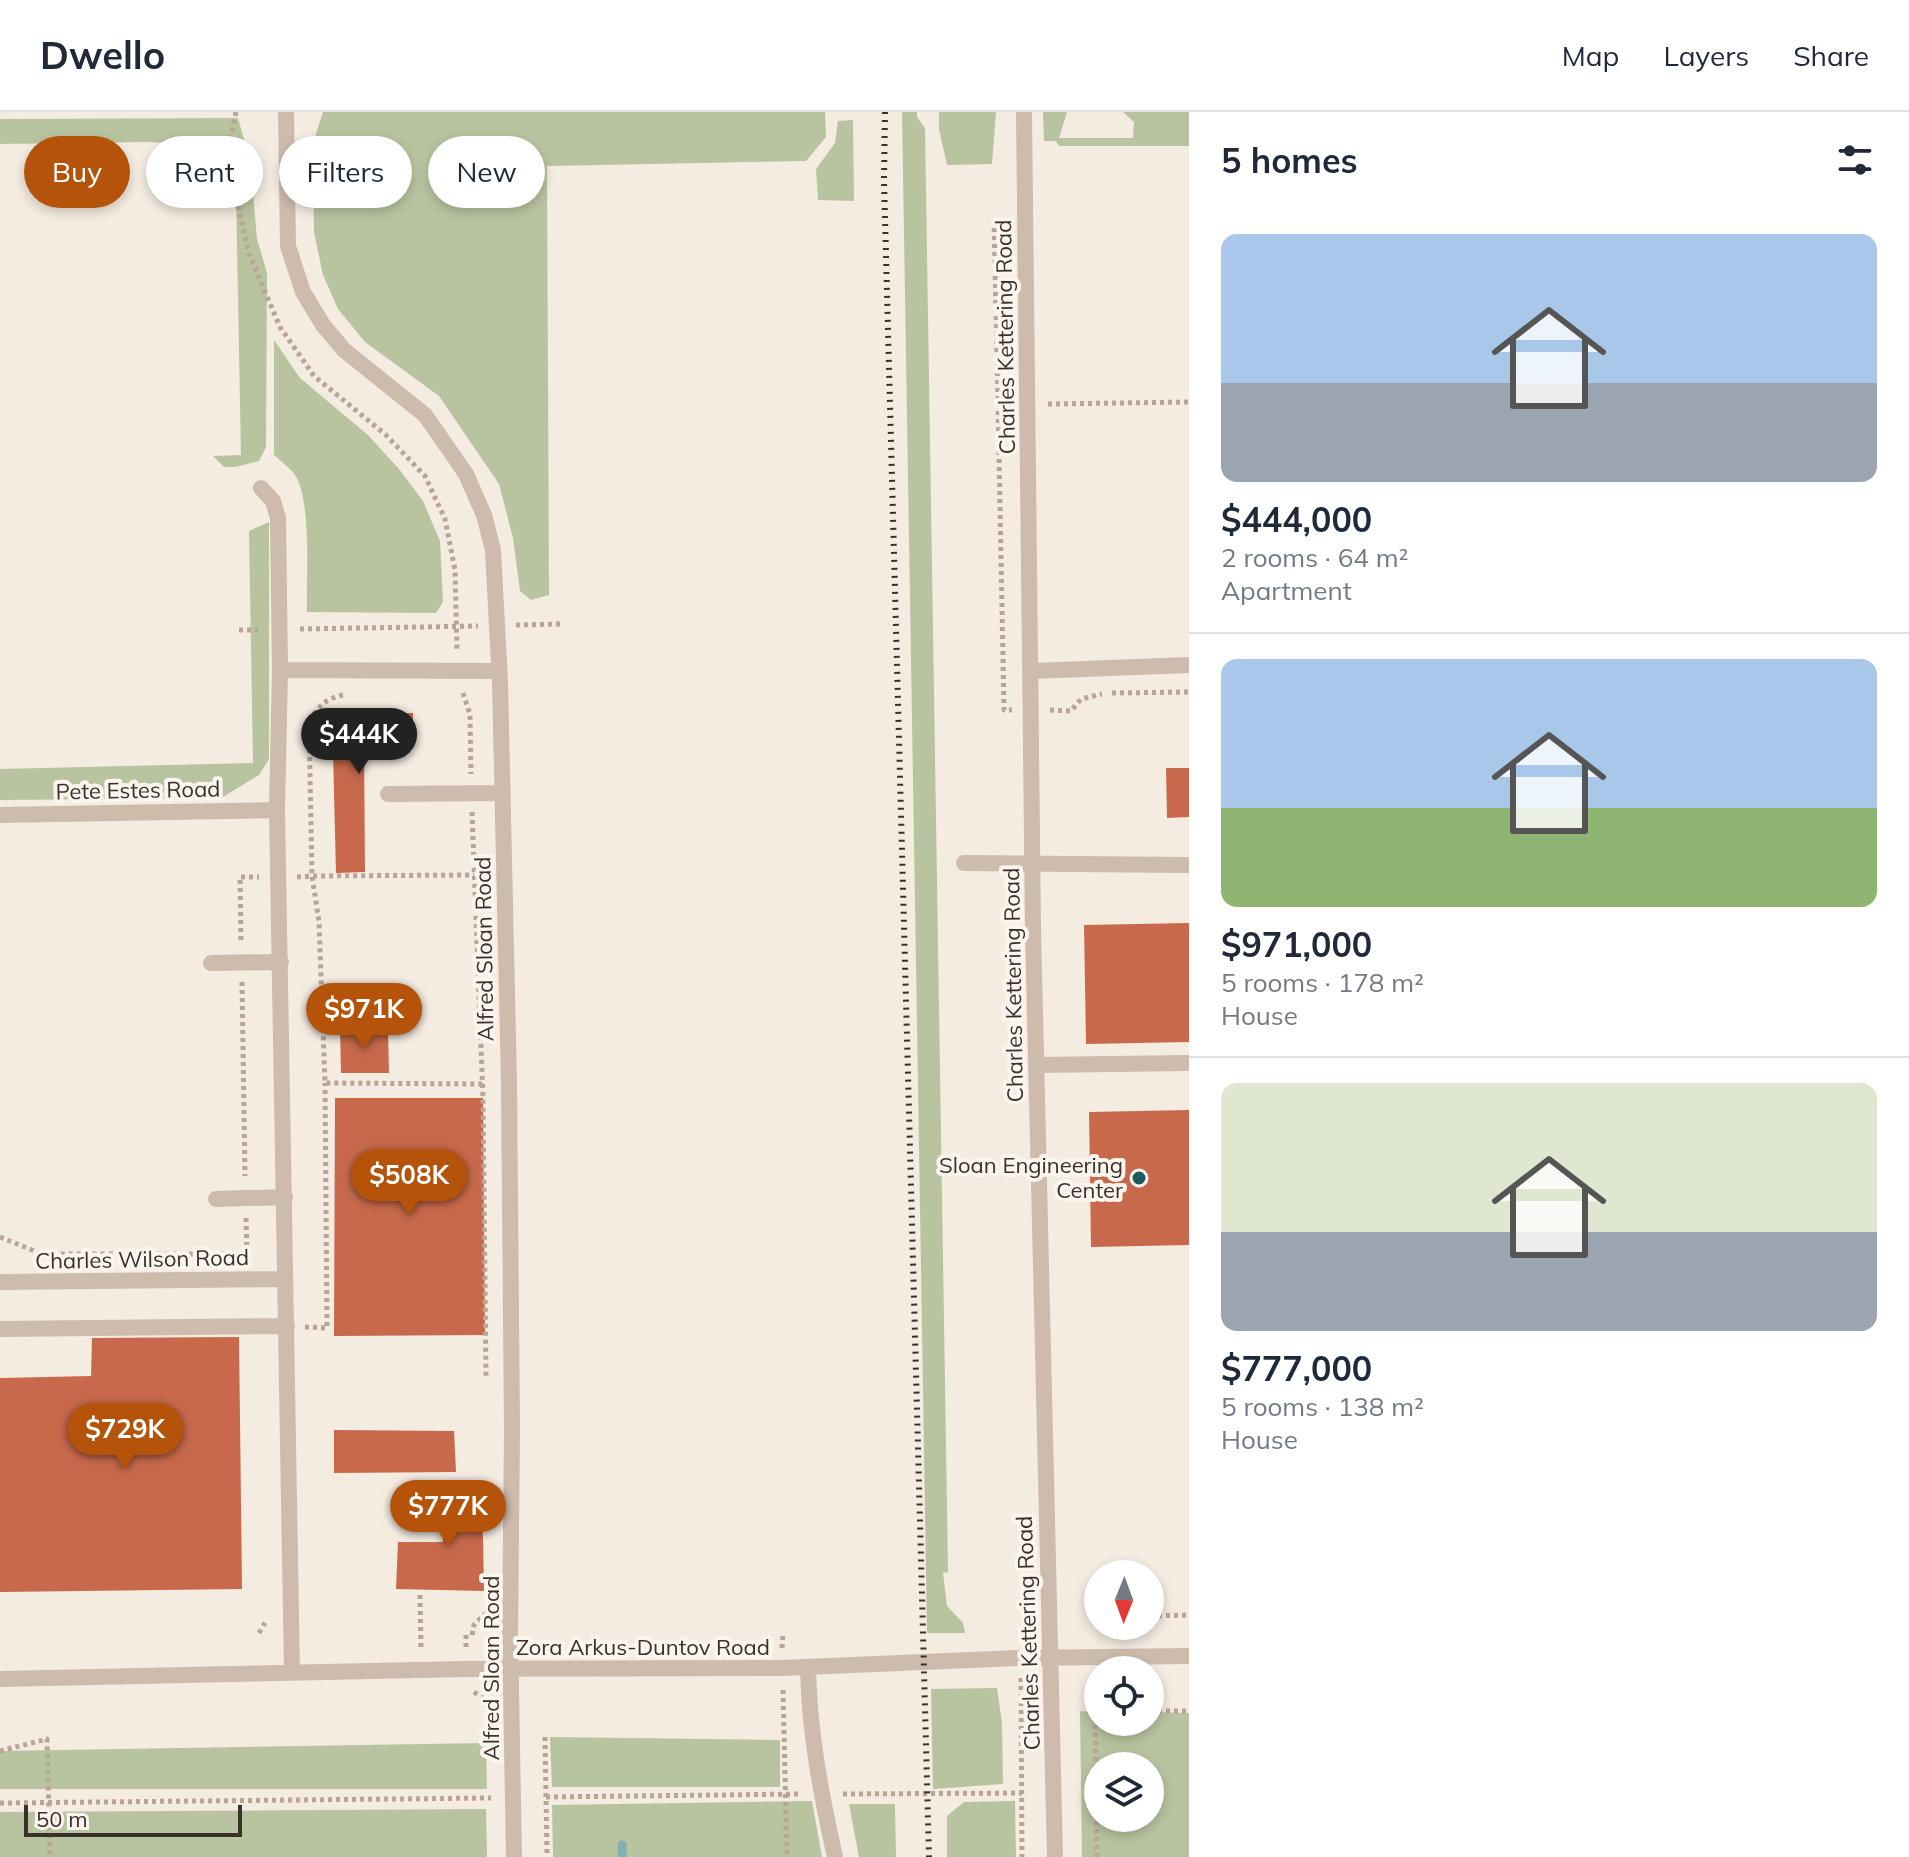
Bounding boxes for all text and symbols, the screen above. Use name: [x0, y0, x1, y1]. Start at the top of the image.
text: Dwello: [40, 31, 165, 79]
text: Map: [1562, 38, 1619, 73]
text: Layers: [1663, 38, 1749, 73]
text: Share: [1793, 38, 1869, 73]
chip: Buy: [24, 136, 130, 208]
chip: Rent: [146, 136, 263, 208]
chip: Filters: [279, 136, 412, 208]
chip: New: [428, 136, 545, 208]
icon: filters: [1833, 138, 1877, 182]
text: 5 homes: [1221, 139, 1358, 182]
street label: Charles Kettering Road: [989, 219, 1021, 455]
icon: home: [1477, 286, 1621, 430]
text: $444,000: [1221, 498, 1372, 541]
text: 2 rooms · 64 m²: [1221, 541, 1408, 574]
text: Apartment: [1221, 574, 1352, 607]
pin: $444K: [303, 708, 415, 776]
icon: home: [1477, 711, 1621, 855]
text: $444K: [319, 717, 399, 750]
street label: Pete Estes Road: [55, 775, 221, 805]
street label: Alfred Sloan Road: [468, 856, 500, 1042]
street label: Charles Kettering Road: [997, 867, 1029, 1103]
text: $971,000: [1221, 923, 1372, 966]
text: 5 rooms · 178 m²: [1221, 966, 1424, 999]
pin: $971K: [308, 983, 420, 1051]
text: $971K: [324, 992, 404, 1025]
text: House: [1221, 999, 1298, 1032]
icon: home: [1477, 1135, 1621, 1279]
pin: $508K: [353, 1149, 465, 1217]
place label: Sloan Engineering Center: [939, 1151, 1123, 1204]
text: $508K: [369, 1158, 449, 1191]
marker: Sloan Engineering Center: [1130, 1169, 1148, 1187]
street label: Charles Wilson Road: [35, 1243, 249, 1275]
text: $777,000: [1221, 1347, 1372, 1390]
text: 5 rooms · 138 m²: [1221, 1390, 1424, 1423]
pin: $729K: [69, 1403, 181, 1471]
text: $729K: [85, 1412, 165, 1445]
text: House: [1221, 1423, 1298, 1456]
pin: $777K: [392, 1480, 504, 1548]
text: $777K: [408, 1489, 488, 1522]
street label: Charles Kettering Road: [1010, 1515, 1046, 1751]
north arrow: [1084, 1560, 1164, 1640]
map controls: [1084, 1560, 1164, 1832]
street label: Alfred Sloan Road: [477, 1576, 505, 1760]
street label: Zora Arkus-Duntov Road: [516, 1633, 770, 1661]
button: locate: [1084, 1656, 1164, 1736]
button: layers: [1084, 1752, 1164, 1832]
scale bar: [24, 1801, 242, 1837]
text: 50 m: [36, 1805, 87, 1833]

